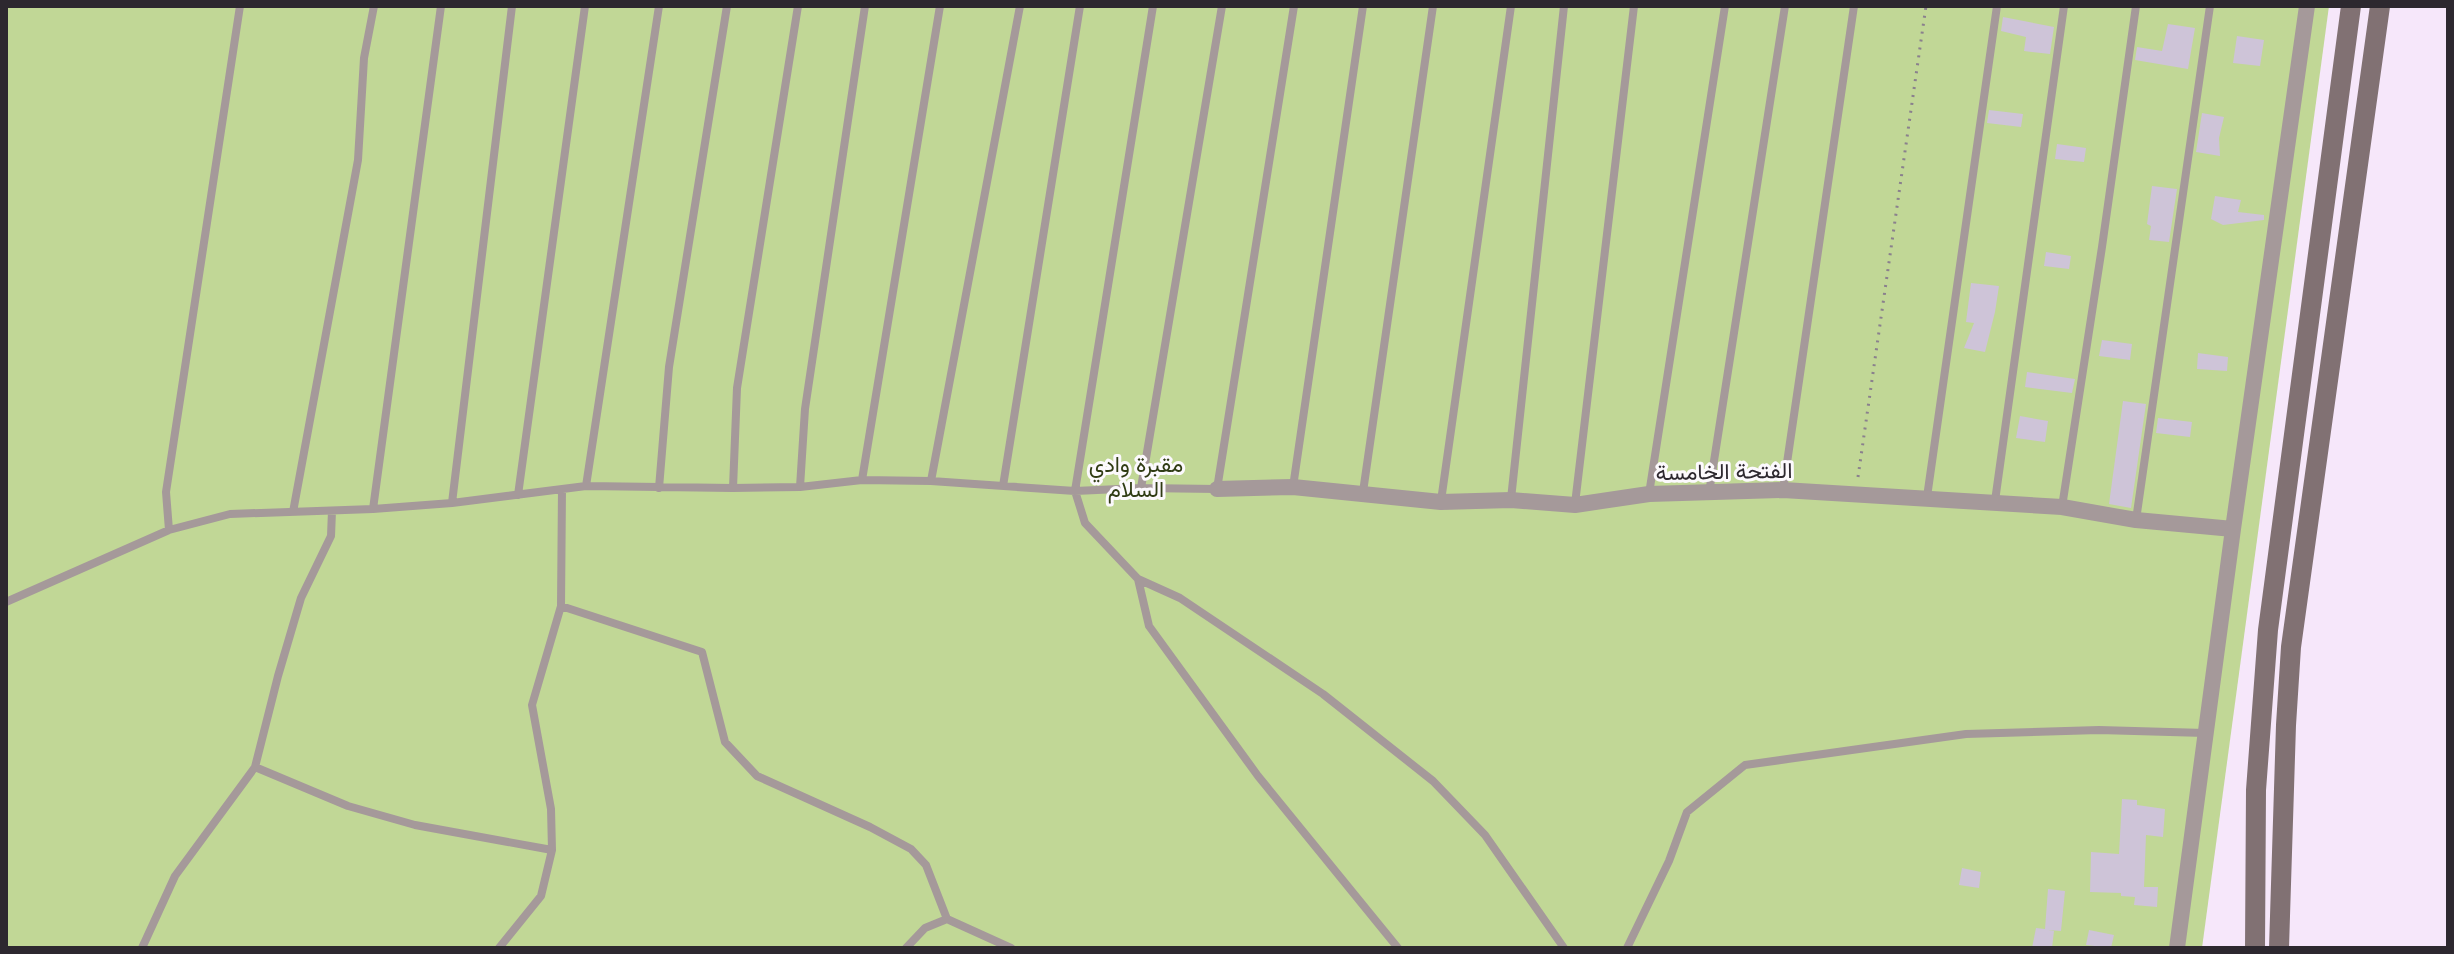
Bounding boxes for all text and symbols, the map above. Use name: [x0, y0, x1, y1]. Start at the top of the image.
park label: مقبرة وادي السلام: [1089, 451, 1183, 504]
street label: الفتحة الخامسة: [1655, 457, 1793, 485]

